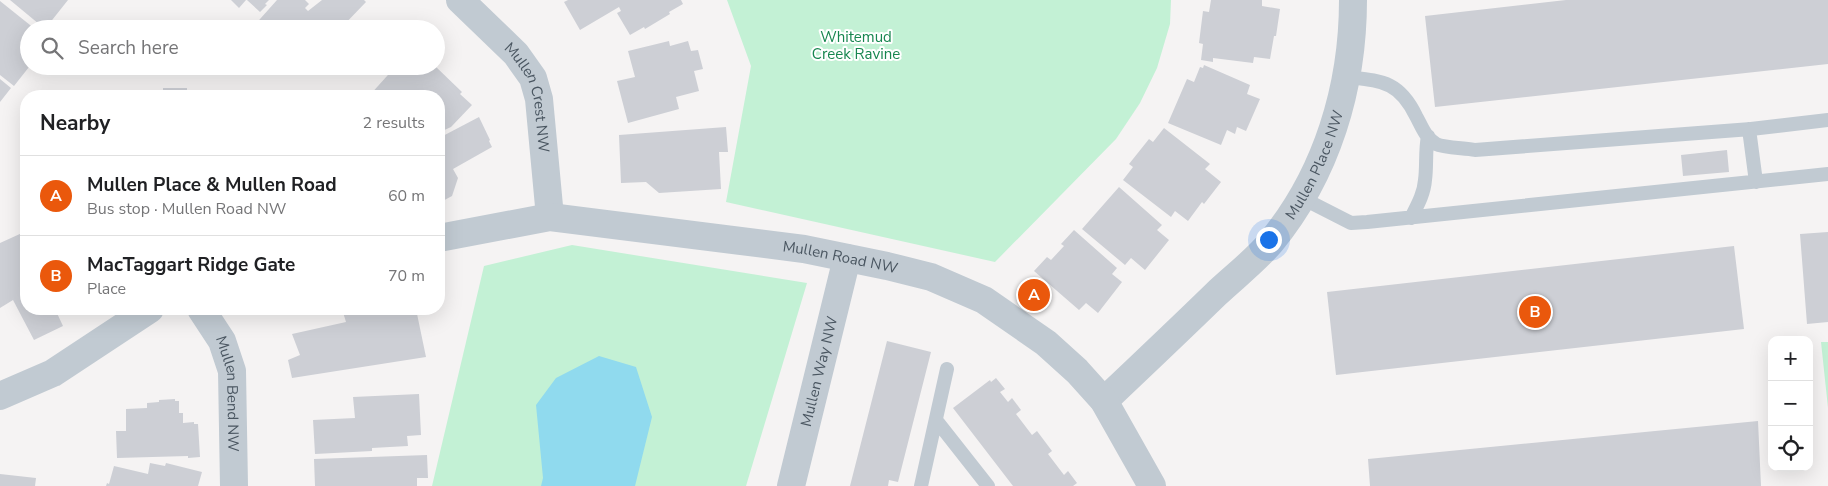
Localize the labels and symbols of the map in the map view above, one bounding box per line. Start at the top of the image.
park label: Whitemud Creek Ravine [812,27,900,64]
street label: Mullen Crest NW [500,38,554,154]
street label: Mullen Place NW [1281,107,1348,223]
your location [1256,227,1282,253]
street label: Mullen Road NW [782,236,900,278]
pin: A [1018,276,1050,314]
pin: B [1519,293,1551,331]
street label: Mullen Way NW [796,314,842,429]
street label: Mullen Bend NW [211,333,243,452]

